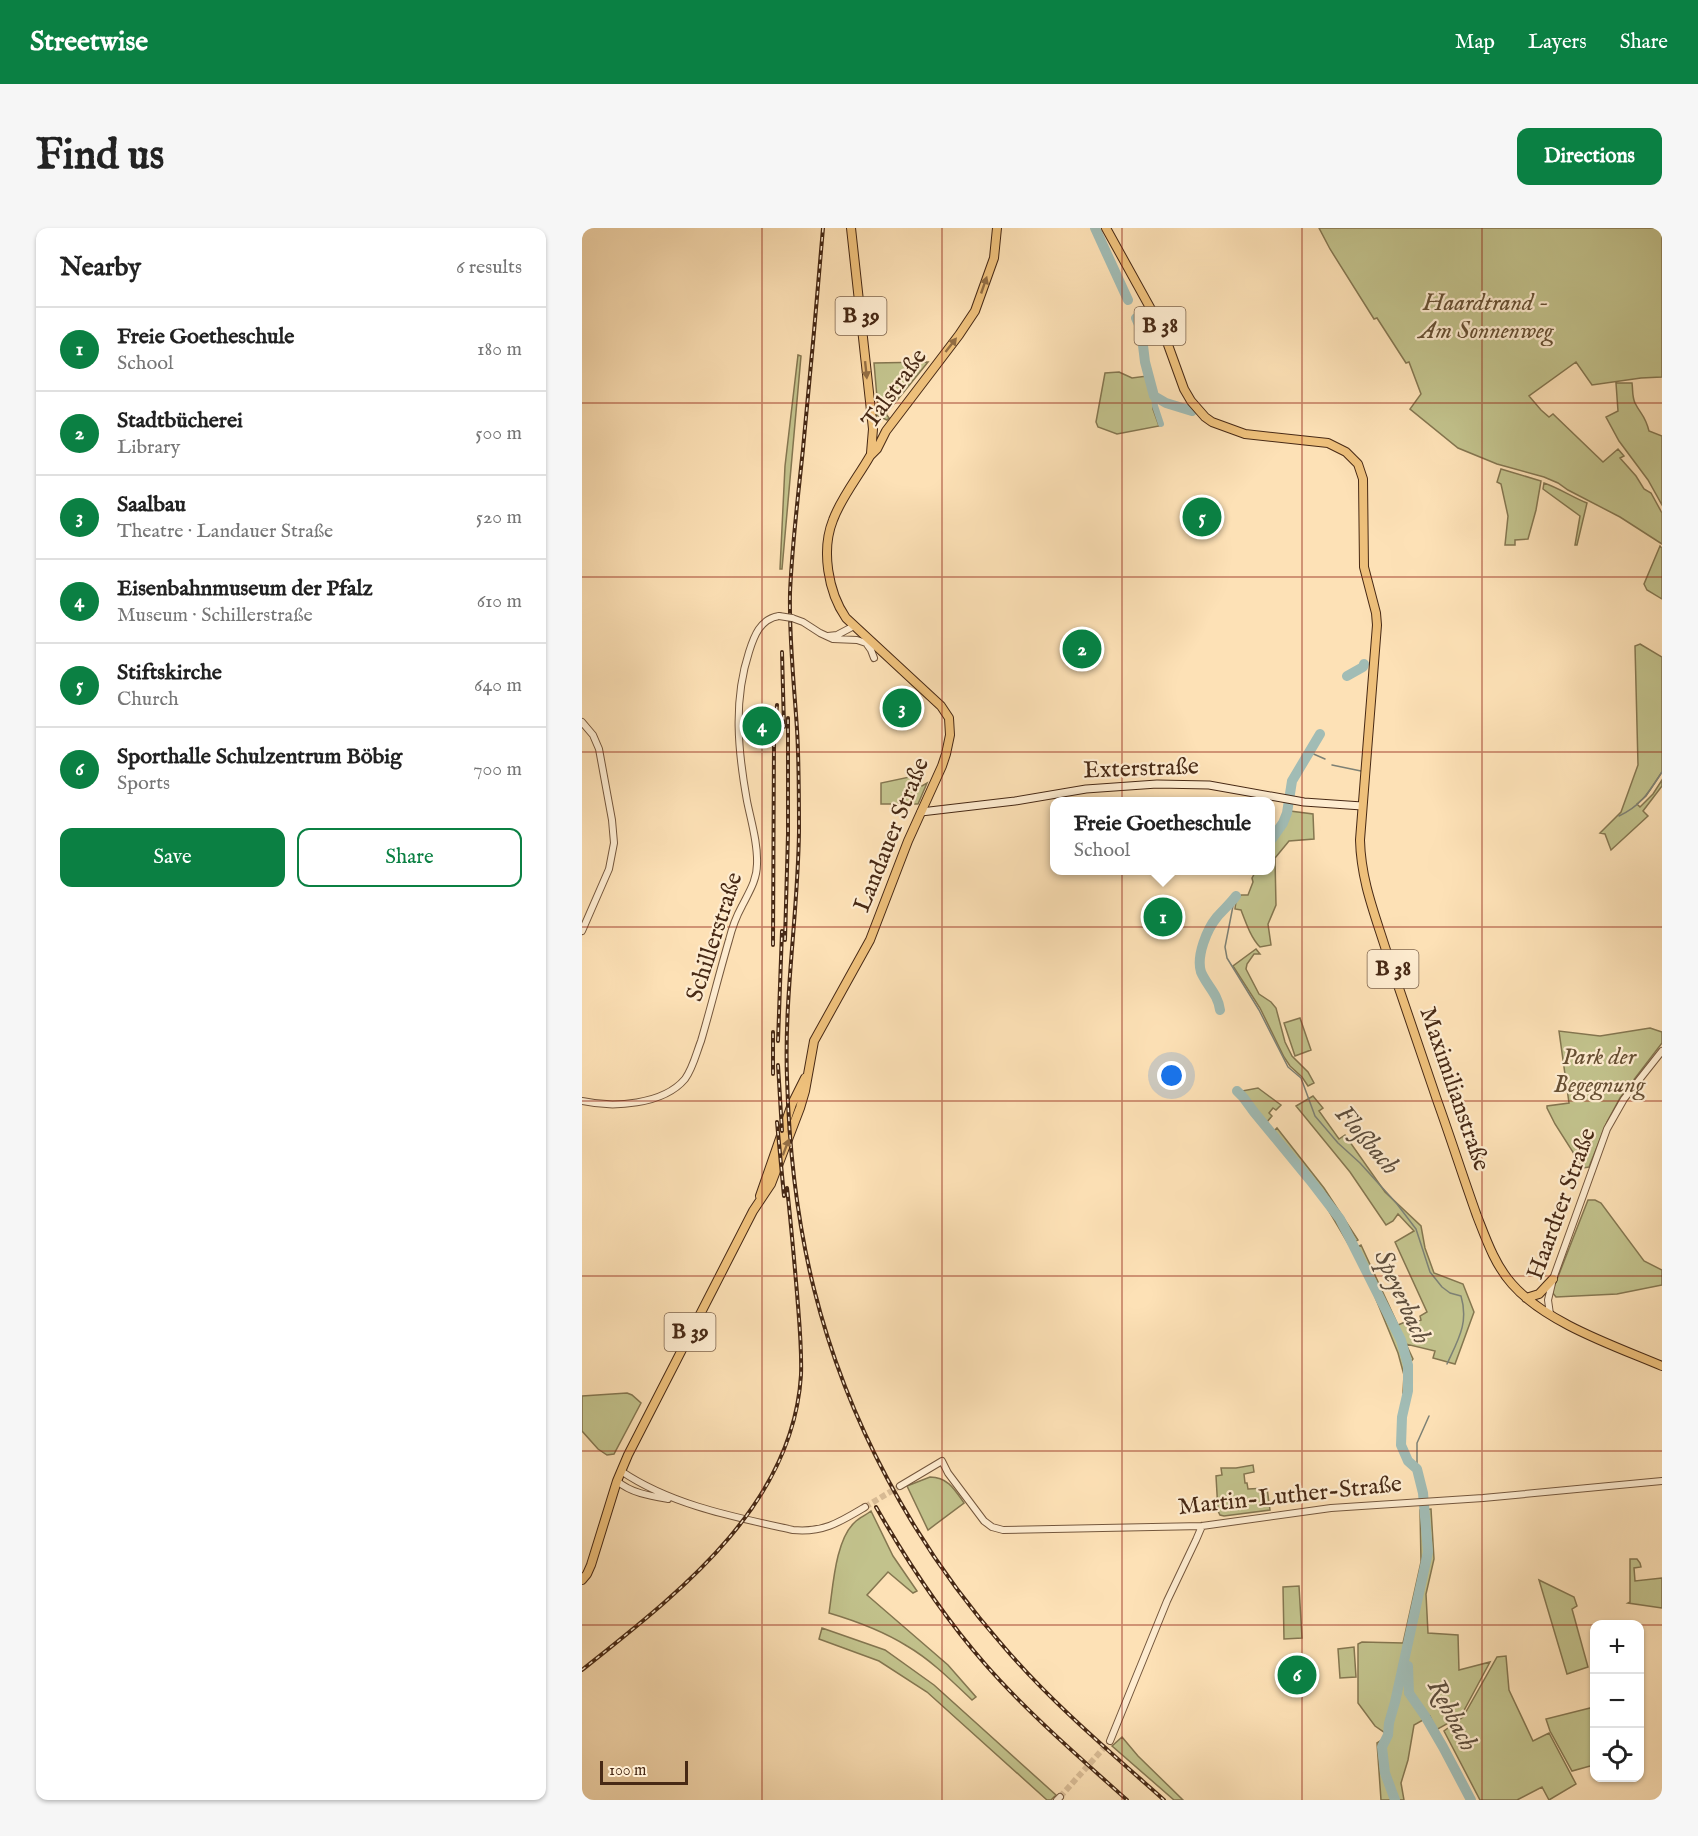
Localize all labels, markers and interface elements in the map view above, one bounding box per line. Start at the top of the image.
text: Streetwise [30,25,148,60]
text: Map [1455,29,1495,56]
text: Layers [1528,29,1587,56]
text: Share [1620,29,1668,56]
button: Directions [1517,128,1662,185]
text: Find us [36,130,164,183]
text: Nearby [60,251,141,284]
text: 6 results [456,255,522,280]
one-way arrow [980,276,990,294]
park label: Haardtrand - Am Sonnenweg [1416,288,1554,347]
road number: B 39 [836,297,886,335]
road number: B 38 [1134,307,1186,345]
text: Freie Goetheschule [117,323,294,351]
text: 1 [76,337,83,362]
text: 180 m [477,337,522,362]
one-way arrow [945,338,957,353]
street label: Talstraße [855,343,935,435]
text: School [117,351,173,376]
one-way arrow [861,360,871,379]
text: Stadtbücherei [117,407,243,435]
text: 2 [75,421,84,446]
text: 500 m [475,421,522,446]
text: Library [117,435,180,460]
text: Saalbau [117,491,186,519]
pin: 5 [1182,494,1222,540]
text: 3 [76,505,83,530]
text: 520 m [476,505,522,530]
text: Theatre · Landauer Straße [117,519,333,544]
text: Eisenbahnmuseum der Pfalz [117,575,373,603]
text: 4 [75,589,84,614]
text: 610 m [477,589,522,614]
text: Museum · Schillerstraße [117,603,313,628]
pin: 2 [1062,626,1102,672]
text: Stiftskirche [117,659,222,687]
text: 5 [76,673,83,698]
text: 640 m [474,673,522,698]
pin: 3 [882,686,922,730]
text: Church [117,687,179,712]
pin: 4 [742,704,782,748]
text: Sporthalle Schulzentrum Böbig [117,743,402,771]
street label: Exterstraße [1083,751,1199,787]
street label: Landauer Straße [847,753,937,917]
text: 6 [75,757,84,782]
text: 700 m [473,757,522,782]
text: Sports [117,771,170,796]
popup [1050,797,1275,875]
text: Freie Goetheschule [1074,810,1251,838]
button: Save [60,828,285,887]
button: Share [297,828,522,887]
text: School [1074,838,1130,863]
street label: Schillerstraße [680,869,750,1005]
pin: 1 [1144,894,1182,940]
road number: B 38 [1368,950,1418,988]
street label: Maximilianstraße [1411,1003,1497,1175]
park label: Park der Begegnung [1553,1042,1646,1101]
your location [1157,1061,1186,1090]
water label: Floßbach [1328,1098,1406,1182]
street label: Haardter Straße [1520,1124,1604,1284]
one-way arrow [781,1138,791,1156]
water label: Speyerbach [1366,1245,1438,1349]
road number: B 39 [664,1313,716,1351]
street label: Martin-Luther-Straße [1177,1469,1403,1523]
map controls [1590,1620,1644,1782]
button: + [1590,1620,1644,1674]
pin: 6 [1278,1652,1316,1698]
water label: Rehbach [1419,1673,1485,1757]
button: − [1590,1674,1644,1728]
button: locate [1590,1728,1644,1782]
scale bar [600,1758,688,1786]
text: 100 m [609,1761,646,1781]

